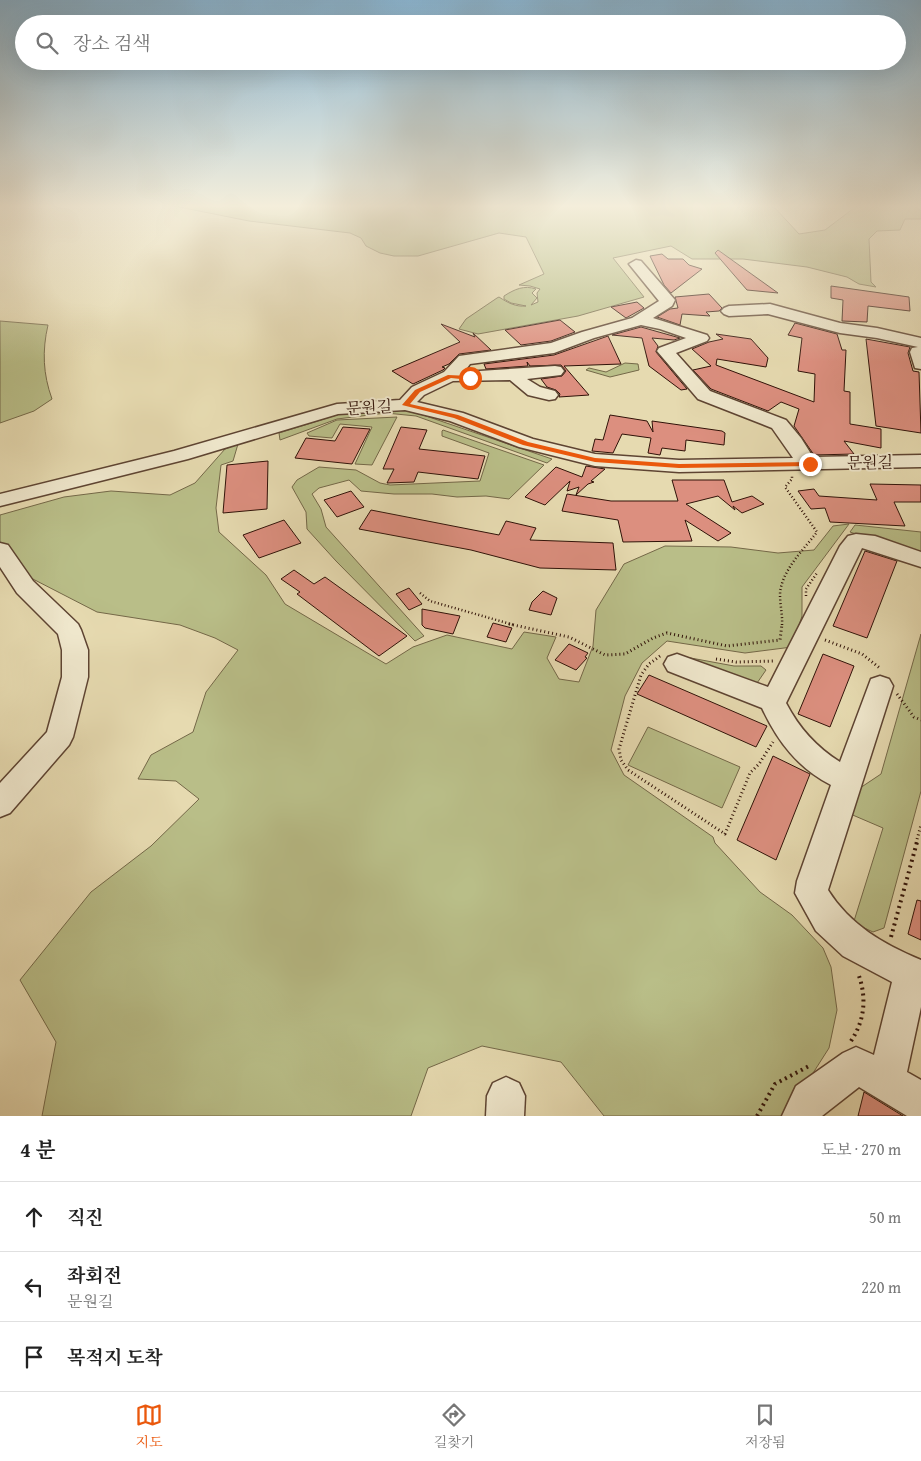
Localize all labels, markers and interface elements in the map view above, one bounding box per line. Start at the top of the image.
search box [15,15,906,70]
icon: search [33,29,61,57]
text: 장소 검색 [73,29,151,57]
route start [459,367,482,390]
street label: 문원길 [345,394,393,420]
street label: 문원길 [847,450,893,474]
route end [799,453,822,476]
text: 4 분 [20,1134,56,1165]
text: 도보 · 270 m [821,1137,901,1161]
icon: ahead [20,1203,48,1231]
text: 직진 [67,1203,104,1231]
text: 50 m [869,1205,901,1229]
text: 좌회전 [67,1261,122,1289]
icon: left [20,1273,48,1301]
text: 220 m [861,1275,901,1299]
text: 문원길 [67,1289,113,1313]
icon: arrive [20,1343,48,1371]
text: 목적지 도착 [67,1343,163,1371]
tab: 지도 [135,1401,163,1452]
tab: 길찾기 [434,1401,474,1452]
tab: 저장됨 [745,1401,786,1452]

